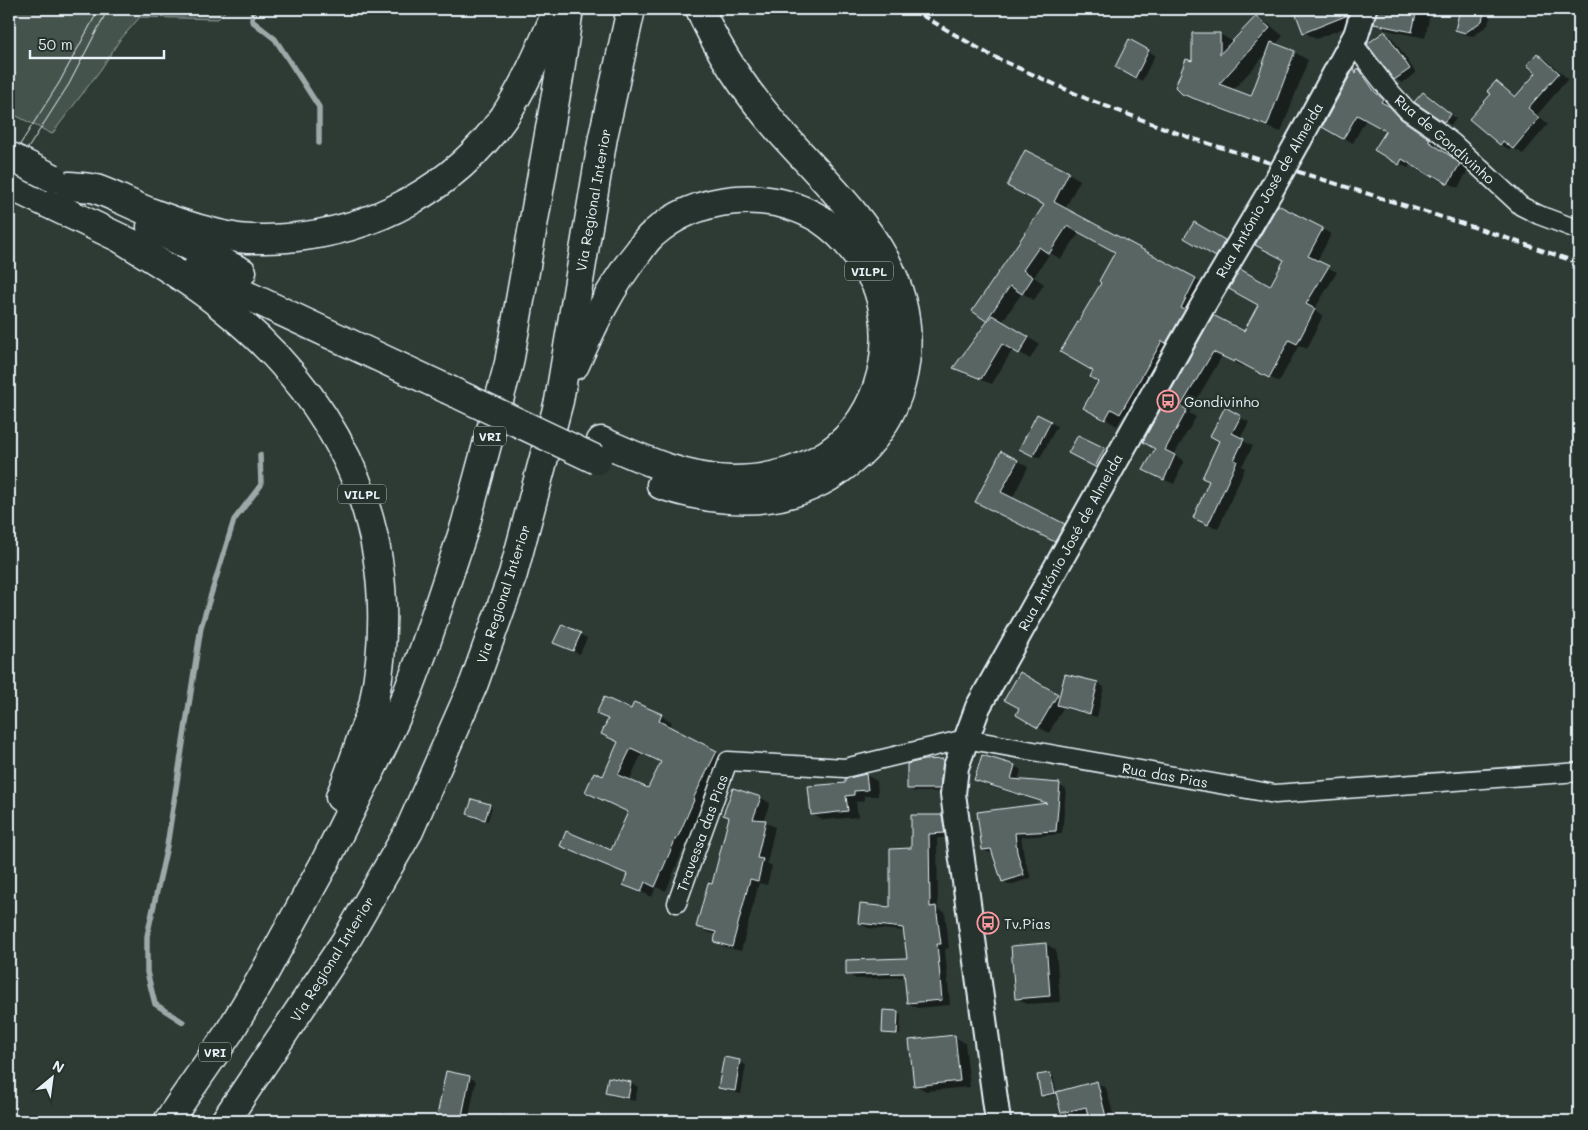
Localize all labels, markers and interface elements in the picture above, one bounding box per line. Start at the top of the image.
scale bar [30,28,164,60]
text: 50 m [38,34,73,54]
street label: Rua de Gondivinho [1391,90,1499,188]
street label: Rua António José de Almeida [1211,99,1327,281]
street label: Via Regional Interior [571,127,615,273]
road number: VILPL [845,262,893,280]
bus stop icon: Gondivinho [1156,389,1180,413]
place label: Gondivinho [1184,392,1259,411]
road number: VRI [474,426,506,446]
street label: Rua António José de Almeida [1013,450,1127,634]
road number: VILPL [338,484,386,504]
street label: Via Regional Interior [472,522,534,666]
street label: Rua das Pias [1120,758,1210,792]
street label: Travessa das Pias [672,772,732,894]
street label: Via Regional Interior [286,893,378,1025]
bus stop icon: Tv.Pias [976,911,1000,935]
place label: Tv.Pias [1004,914,1051,933]
road number: VRI [199,1042,231,1062]
north arrow [28,1052,78,1102]
text: N [49,1055,68,1077]

